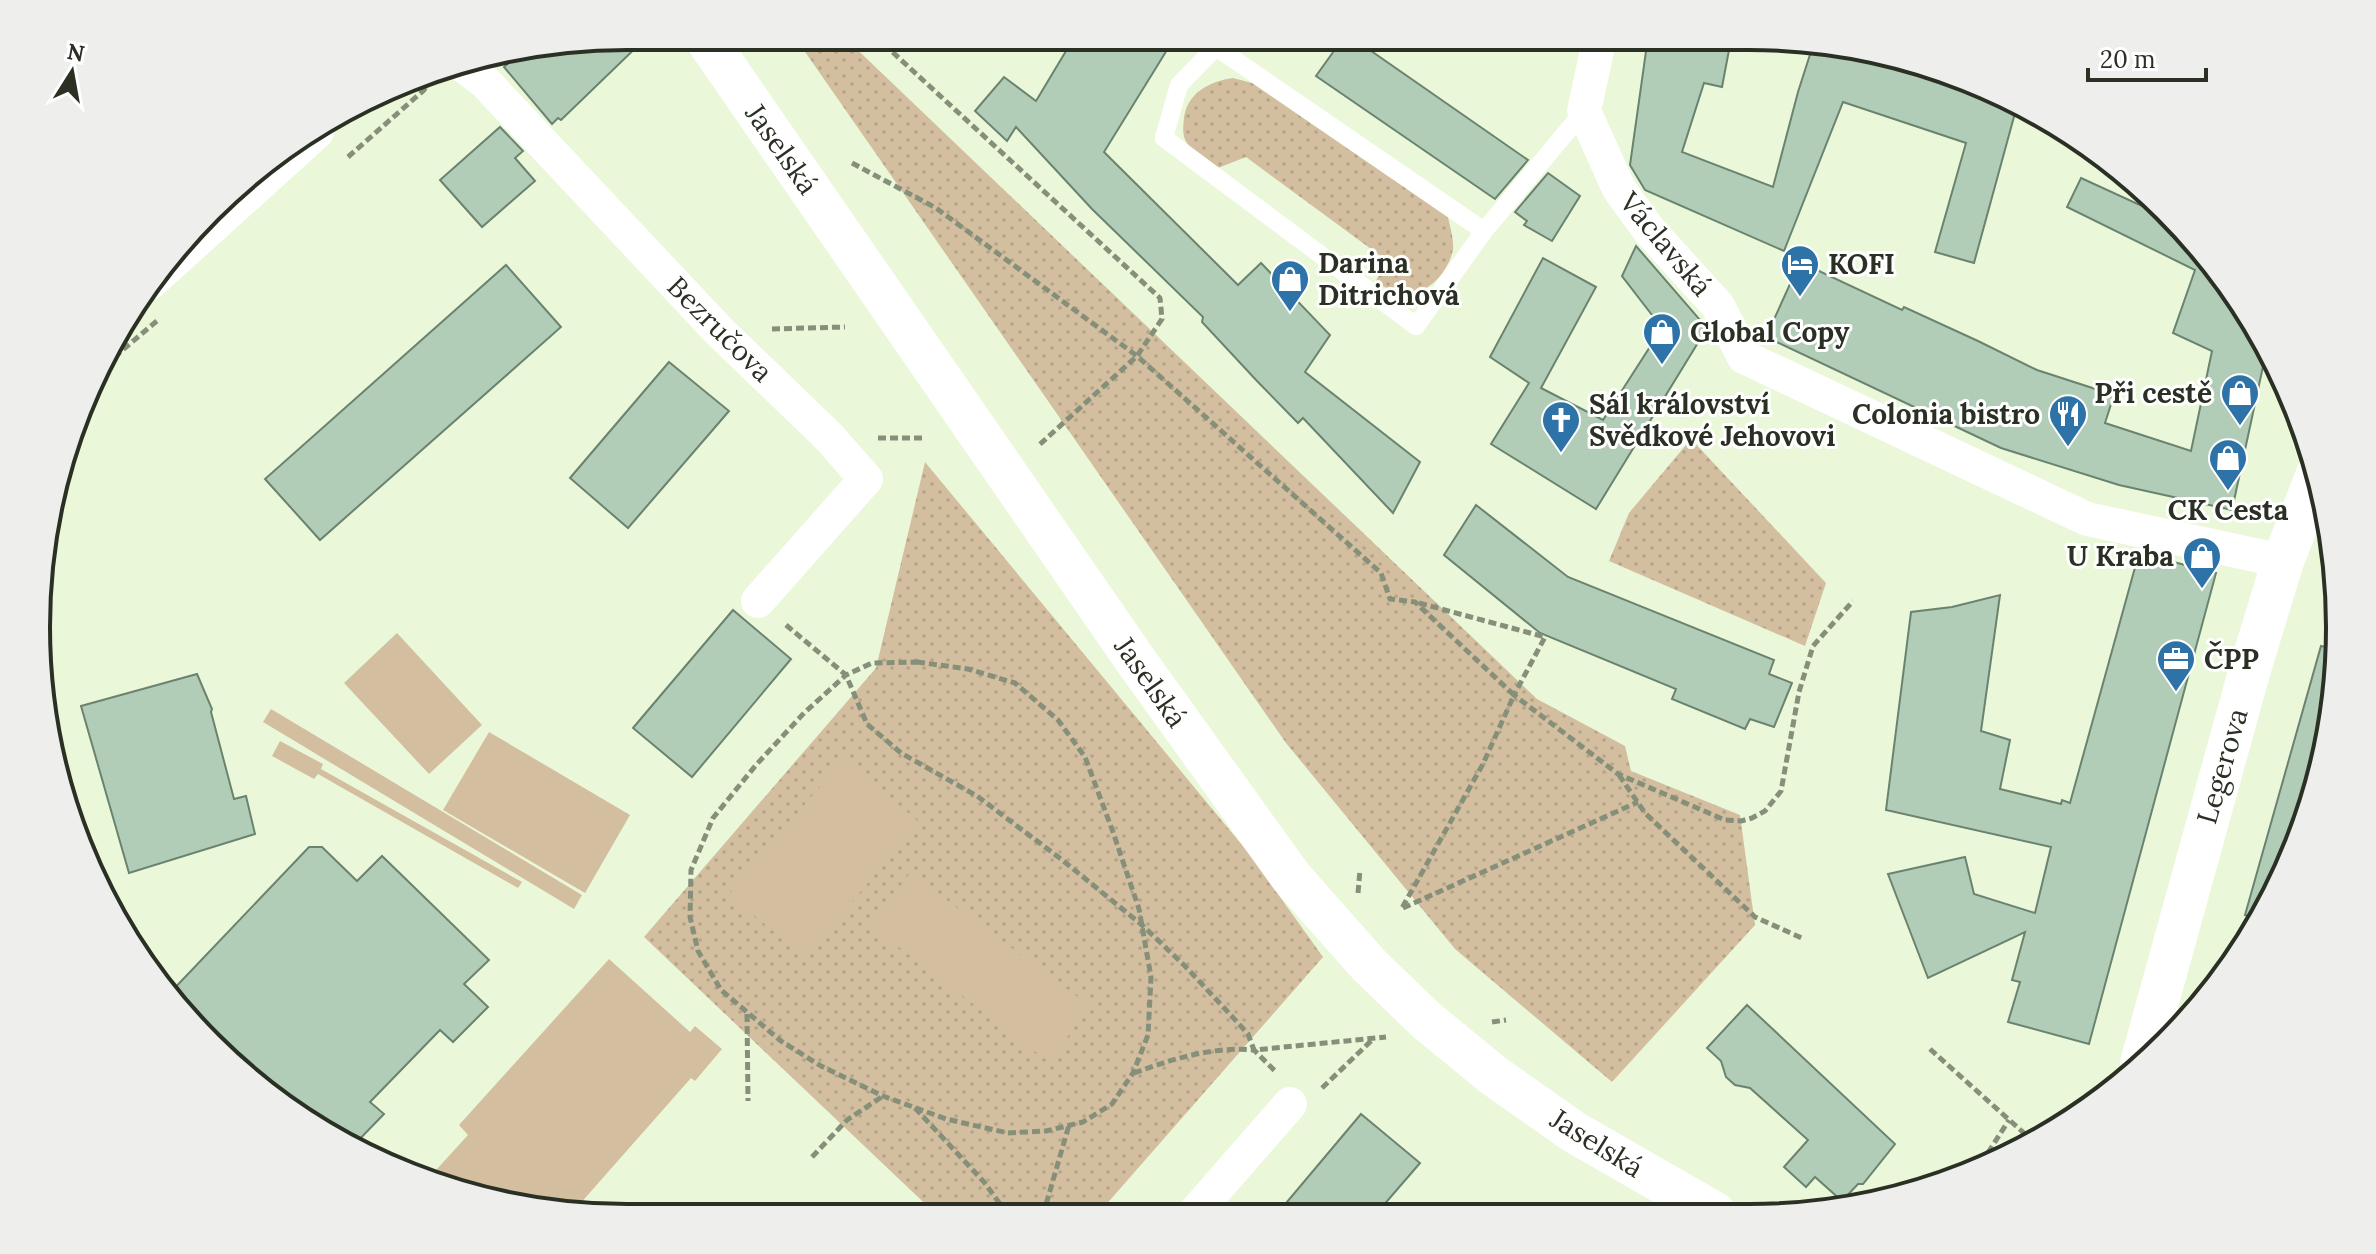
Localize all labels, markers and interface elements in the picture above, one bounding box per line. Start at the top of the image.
north arrow [32,32,112,112]
scale bar [2088,32,2206,82]
text: N [65,37,87,68]
text: 20 m [2100,44,2156,75]
street label: Jaselská [737,96,826,201]
street label: Václavská [1611,184,1720,304]
hotel icon: KOFI [1779,243,1821,298]
place label: Darina Ditrichová [1318,245,1460,313]
place label: KOFI [1828,246,1895,282]
shop icon: Darina Ditrichová [1269,258,1311,313]
street label: Bezručova [660,269,780,389]
shop icon: Global Copy [1641,311,1683,366]
place label: Global Copy [1690,314,1850,350]
shop icon: Při cestě [2219,372,2261,427]
place label: Při cestě [2094,375,2212,411]
place label: Sál království Svědkové Jehovovi [1589,386,1835,454]
restaurant icon: Colonia bistro [2047,393,2089,448]
place label: Colonia bistro [1852,396,2040,432]
church icon: Sál království Svědkové Jehovovi [1540,399,1582,454]
shop icon: CK Cesta [2207,437,2249,492]
place label: CK Cesta [2168,492,2289,528]
shop icon: U Kraba [2181,535,2223,590]
place label: U Kraba [2067,538,2174,574]
street label: Jaselská [1106,629,1195,734]
office icon: ČPP [2155,638,2197,693]
place label: ČPP [2204,640,2259,677]
street label: Legerova [2188,704,2256,828]
street label: Jaselská [1543,1100,1650,1185]

